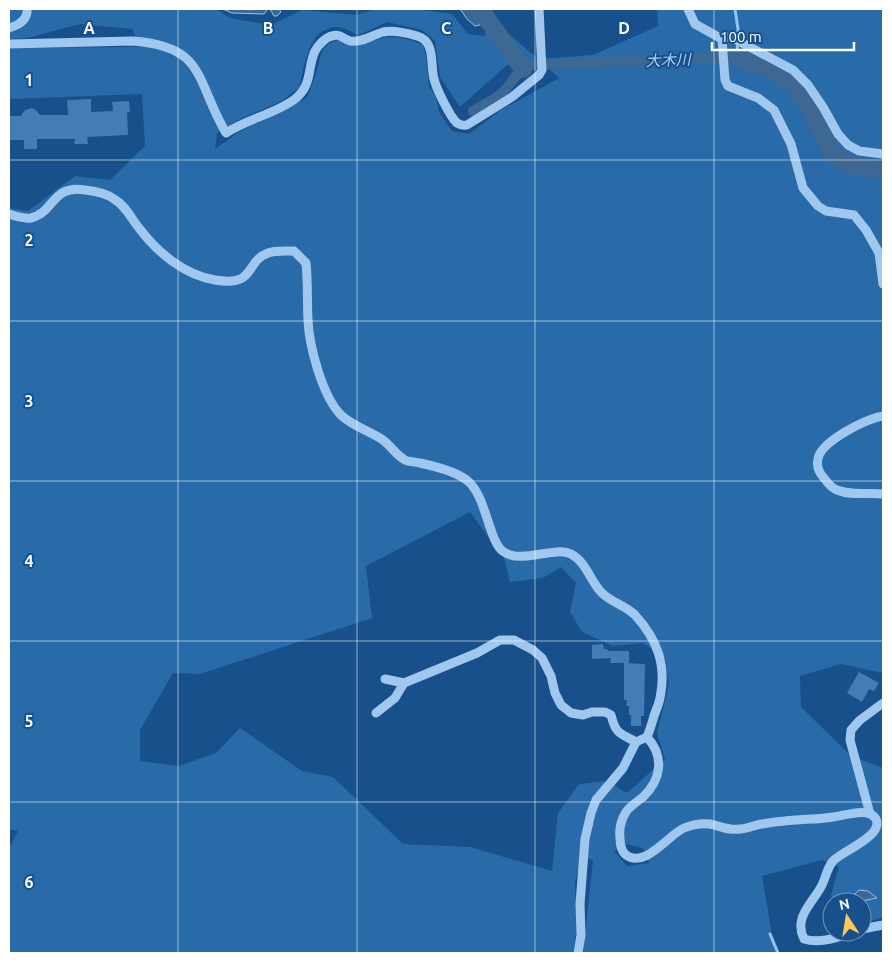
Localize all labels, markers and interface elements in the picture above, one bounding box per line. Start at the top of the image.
text: A [83,19,95,37]
text: B [263,19,273,37]
text: C [441,19,451,37]
text: D [618,19,630,37]
scale bar [712,20,854,52]
text: 100 m [720,28,762,45]
water label: 大木川 [645,51,693,69]
text: 1 [24,71,34,89]
text: 2 [24,231,34,249]
text: 3 [24,392,34,410]
text: 4 [24,552,34,570]
text: 5 [24,712,34,730]
text: 6 [24,873,34,891]
north arrow [822,892,872,942]
text: N [838,895,851,913]

